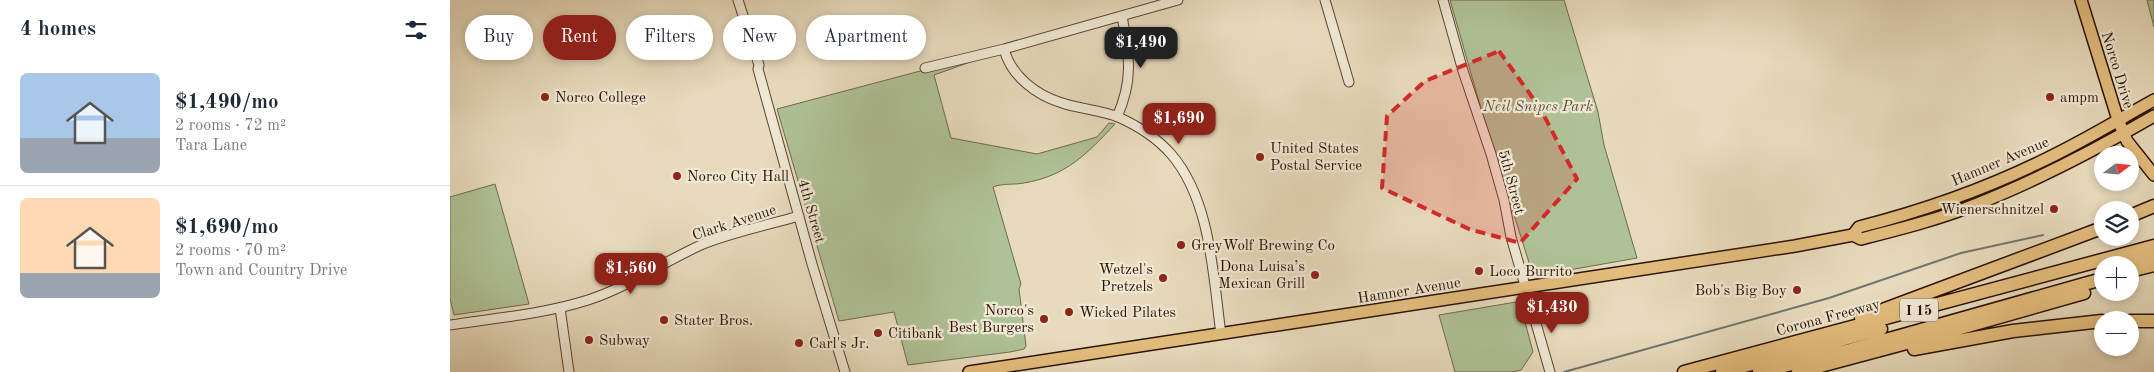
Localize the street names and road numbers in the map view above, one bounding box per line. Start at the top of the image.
street label: Norco Drive [2098,30,2135,111]
street label: Hamner Avenue [1950,135,2052,190]
street label: 5th Street [1495,149,1526,216]
street label: 4th Street [794,178,827,245]
street label: Clark Avenue [691,203,778,244]
street label: Hamner Avenue [1357,276,1462,307]
street label: Corona Freeway [1775,297,1882,340]
road number: I 15 [1900,298,1938,322]

